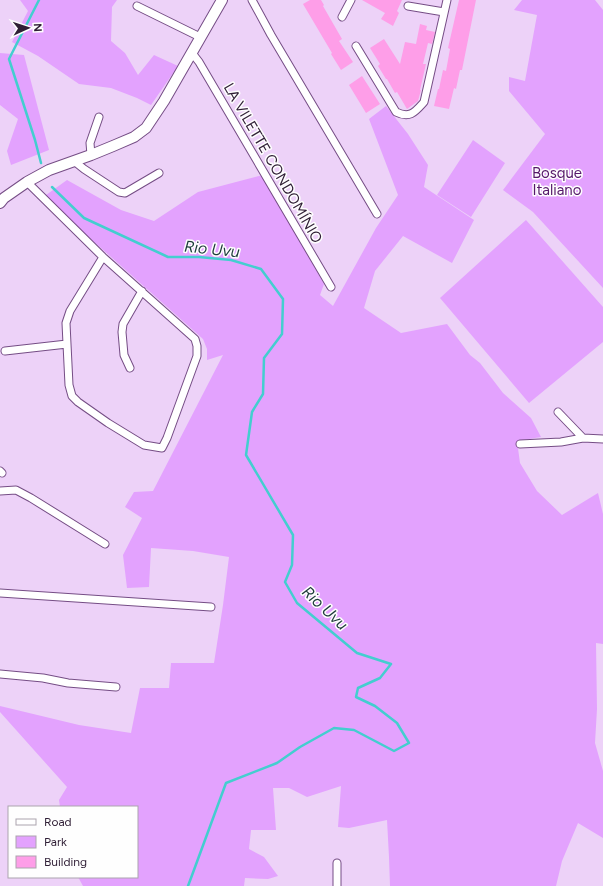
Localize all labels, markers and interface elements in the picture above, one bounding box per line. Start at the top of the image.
north arrow [8,8,48,48]
text: N [31,23,44,32]
street label: LA VILETTE CONDOMÍNIO [220,80,326,246]
park label: Bosque Italiano [532,164,582,199]
water label: Rio Uvu [183,237,241,261]
water label: Rio Uvu [298,582,352,634]
legend [8,806,138,878]
text: Road [44,815,72,829]
text: Park [44,835,67,849]
text: Building [44,855,87,869]

